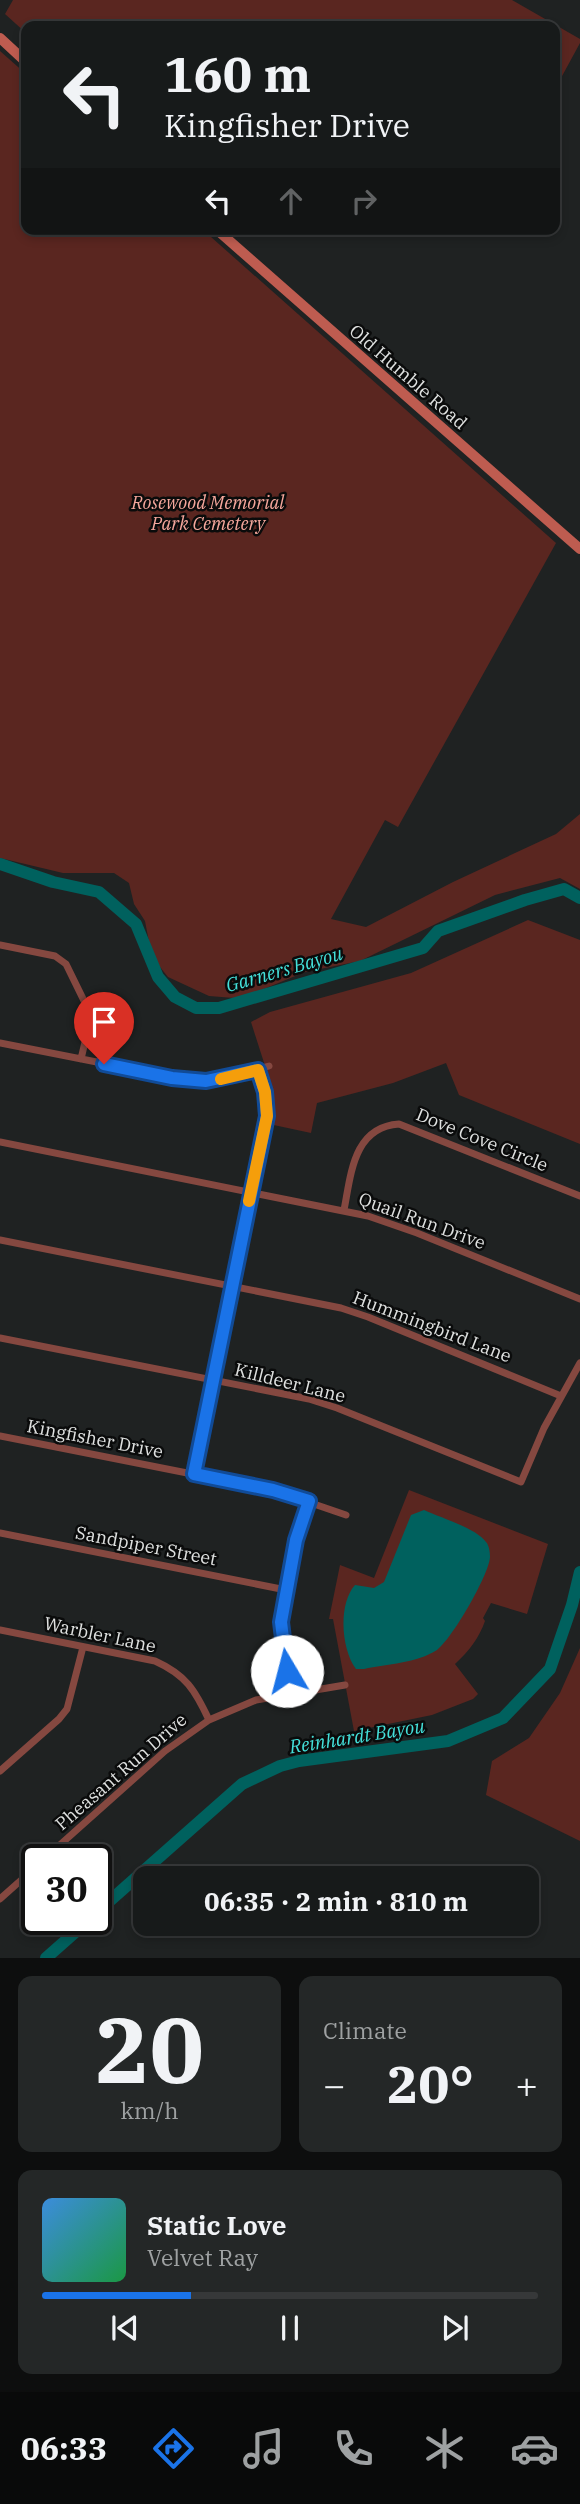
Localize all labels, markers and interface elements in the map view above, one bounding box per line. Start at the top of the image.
text: 160 m [164,42,311,105]
icon: left [49,49,140,140]
text: Kingfisher Drive [164,104,410,146]
icon: left [199,182,237,220]
icon: ahead [272,182,310,220]
icon: right [345,182,383,220]
street label: Old Humble Road [345,319,472,434]
park label: Rosewood Memorial Park Cemetery [131,491,285,535]
water label: Garners Bayou [223,941,346,997]
pin [74,992,134,1064]
icon: arrive [85,1003,123,1041]
street label: Dove Cove Circle [413,1103,552,1176]
street label: Quail Run Drive [356,1187,489,1254]
street label: Hummingbird Lane [350,1286,515,1367]
street label: Killdeer Lane [232,1358,348,1407]
street label: Kingfisher Drive [25,1414,165,1463]
street label: Sandpiper Street [74,1521,219,1570]
street label: Warbler Lane [42,1611,158,1658]
position arrow [250,1634,324,1708]
street label: Pheasant Run Drive [50,1708,191,1835]
water label: Reinhardt Bayou [287,1713,427,1759]
speed limit sign: 30 [21,1844,112,1935]
text: 06:35 · 2 min · 810 m [204,1884,468,1918]
text: 20 [95,1990,204,2108]
text: Climate [323,2015,407,2045]
text: 20° [387,2050,474,2117]
text: − [323,2060,346,2109]
text: + [515,2060,538,2109]
text: km/h [120,2095,179,2125]
text: Static Love [147,2208,286,2242]
text: Velvet Ray [147,2242,258,2272]
icon: previous [106,2309,144,2347]
icon: pause [271,2309,309,2347]
icon: next [436,2309,474,2347]
icon: directions [149,2424,198,2473]
icon: music [239,2424,288,2473]
icon: phone [329,2424,378,2473]
icon: climate [420,2424,469,2473]
icon: car [510,2424,559,2473]
text: 06:33 [21,2427,107,2469]

